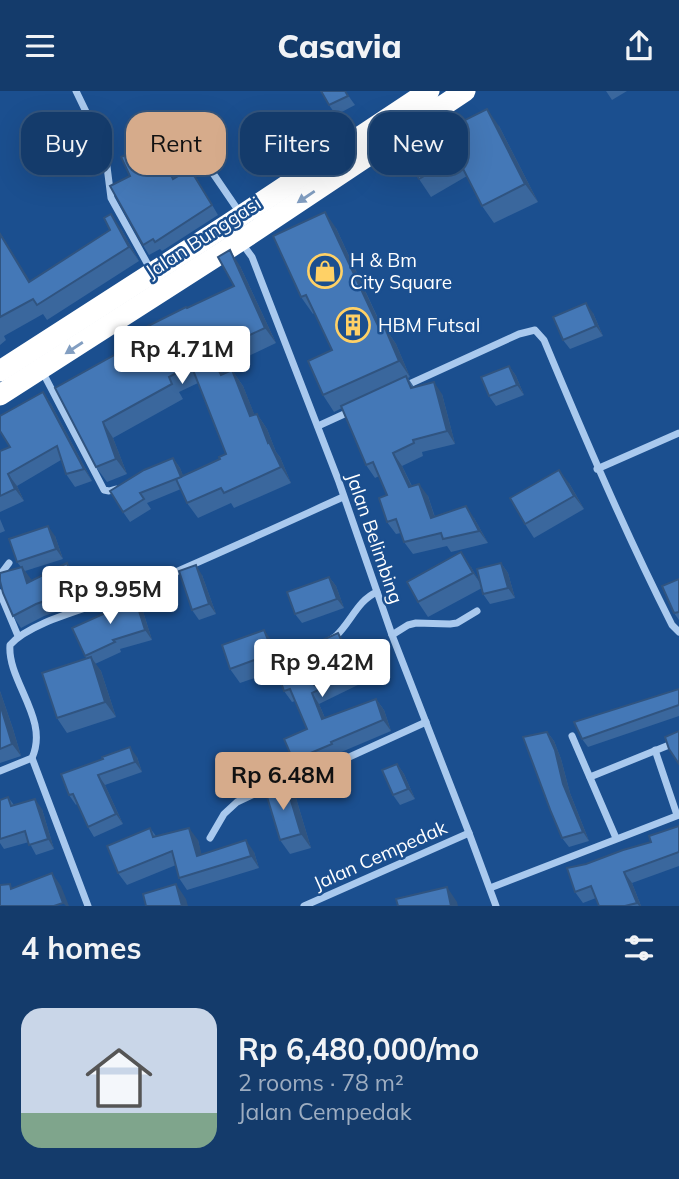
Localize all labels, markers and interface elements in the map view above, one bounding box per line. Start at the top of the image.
text: Casavia [277,26,402,66]
icon: menu [21,27,59,65]
icon: share [620,27,658,65]
chip: Buy [21,112,112,175]
chip: Rent [126,112,226,175]
chip: Filters [240,112,355,175]
chip: New [369,112,468,175]
one-way arrow [296,190,315,203]
street label: Jalan Bunggasi [141,191,265,283]
place label: H & Bm City Square [350,248,452,294]
shop icon: H & Bm City Square [306,252,344,290]
building icon: HBM Futsal [334,306,372,344]
place label: HBM Futsal [378,313,480,337]
pin: Rp 4.71M [110,327,254,386]
text: Rp 4.71M [130,334,234,363]
one-way arrow [64,341,84,354]
street label: Jalan Belimbing [341,469,409,607]
pin: Rp 9.95M [38,567,182,626]
text: Rp 9.95M [58,574,162,603]
pin: Rp 9.42M [250,639,394,699]
text: Rp 9.42M [270,647,374,676]
pin: Rp 6.48M [211,753,355,812]
text: Rp 6.48M [231,760,335,789]
street label: Jalan Cempedak [310,815,451,895]
text: 4 homes [21,929,142,967]
icon: filters [620,929,658,967]
text: Rp 6,480,000/mo [238,1030,479,1068]
icon: home [77,1036,161,1120]
text: 2 rooms · 78 m² [238,1068,404,1097]
text: Jalan Cempedak [238,1097,412,1126]

